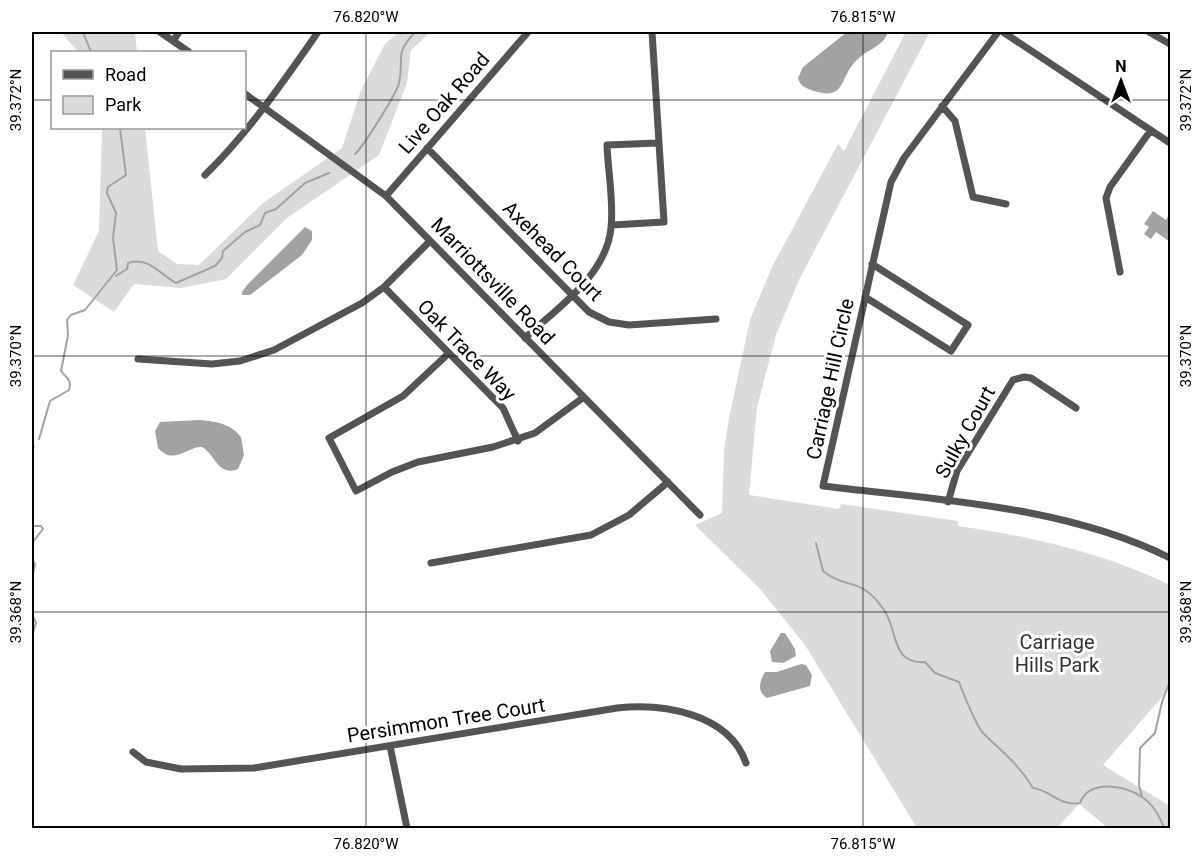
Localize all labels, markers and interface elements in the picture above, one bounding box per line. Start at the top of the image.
text: 76.820°W [333,8,399,26]
text: 76.815°W [830,8,896,26]
street label: Live Oak Road [393,47,495,159]
legend [51,51,246,129]
north arrow [1091,51,1151,111]
text: N [1115,57,1127,76]
text: Road [105,64,146,85]
text: 39.372°N [7,69,25,131]
text: 39.372°N [1177,69,1195,131]
text: Park [105,94,142,115]
street label: Axehead Court [498,196,608,306]
street label: Marriottsville Road [426,212,560,350]
street label: Oak Trace Way [413,294,522,406]
street label: Carriage Hill Circle [801,296,859,462]
text: 39.370°N [7,325,25,387]
text: 39.370°N [1177,325,1195,387]
street label: Sulky Court [930,382,1000,482]
text: 39.368°N [7,581,25,643]
text: 39.368°N [1177,581,1195,643]
park label: Carriage Hills Park [1015,630,1100,677]
street label: Persimmon Tree Court [345,692,547,748]
text: 76.820°W [333,835,399,853]
text: 76.815°W [830,835,896,853]

